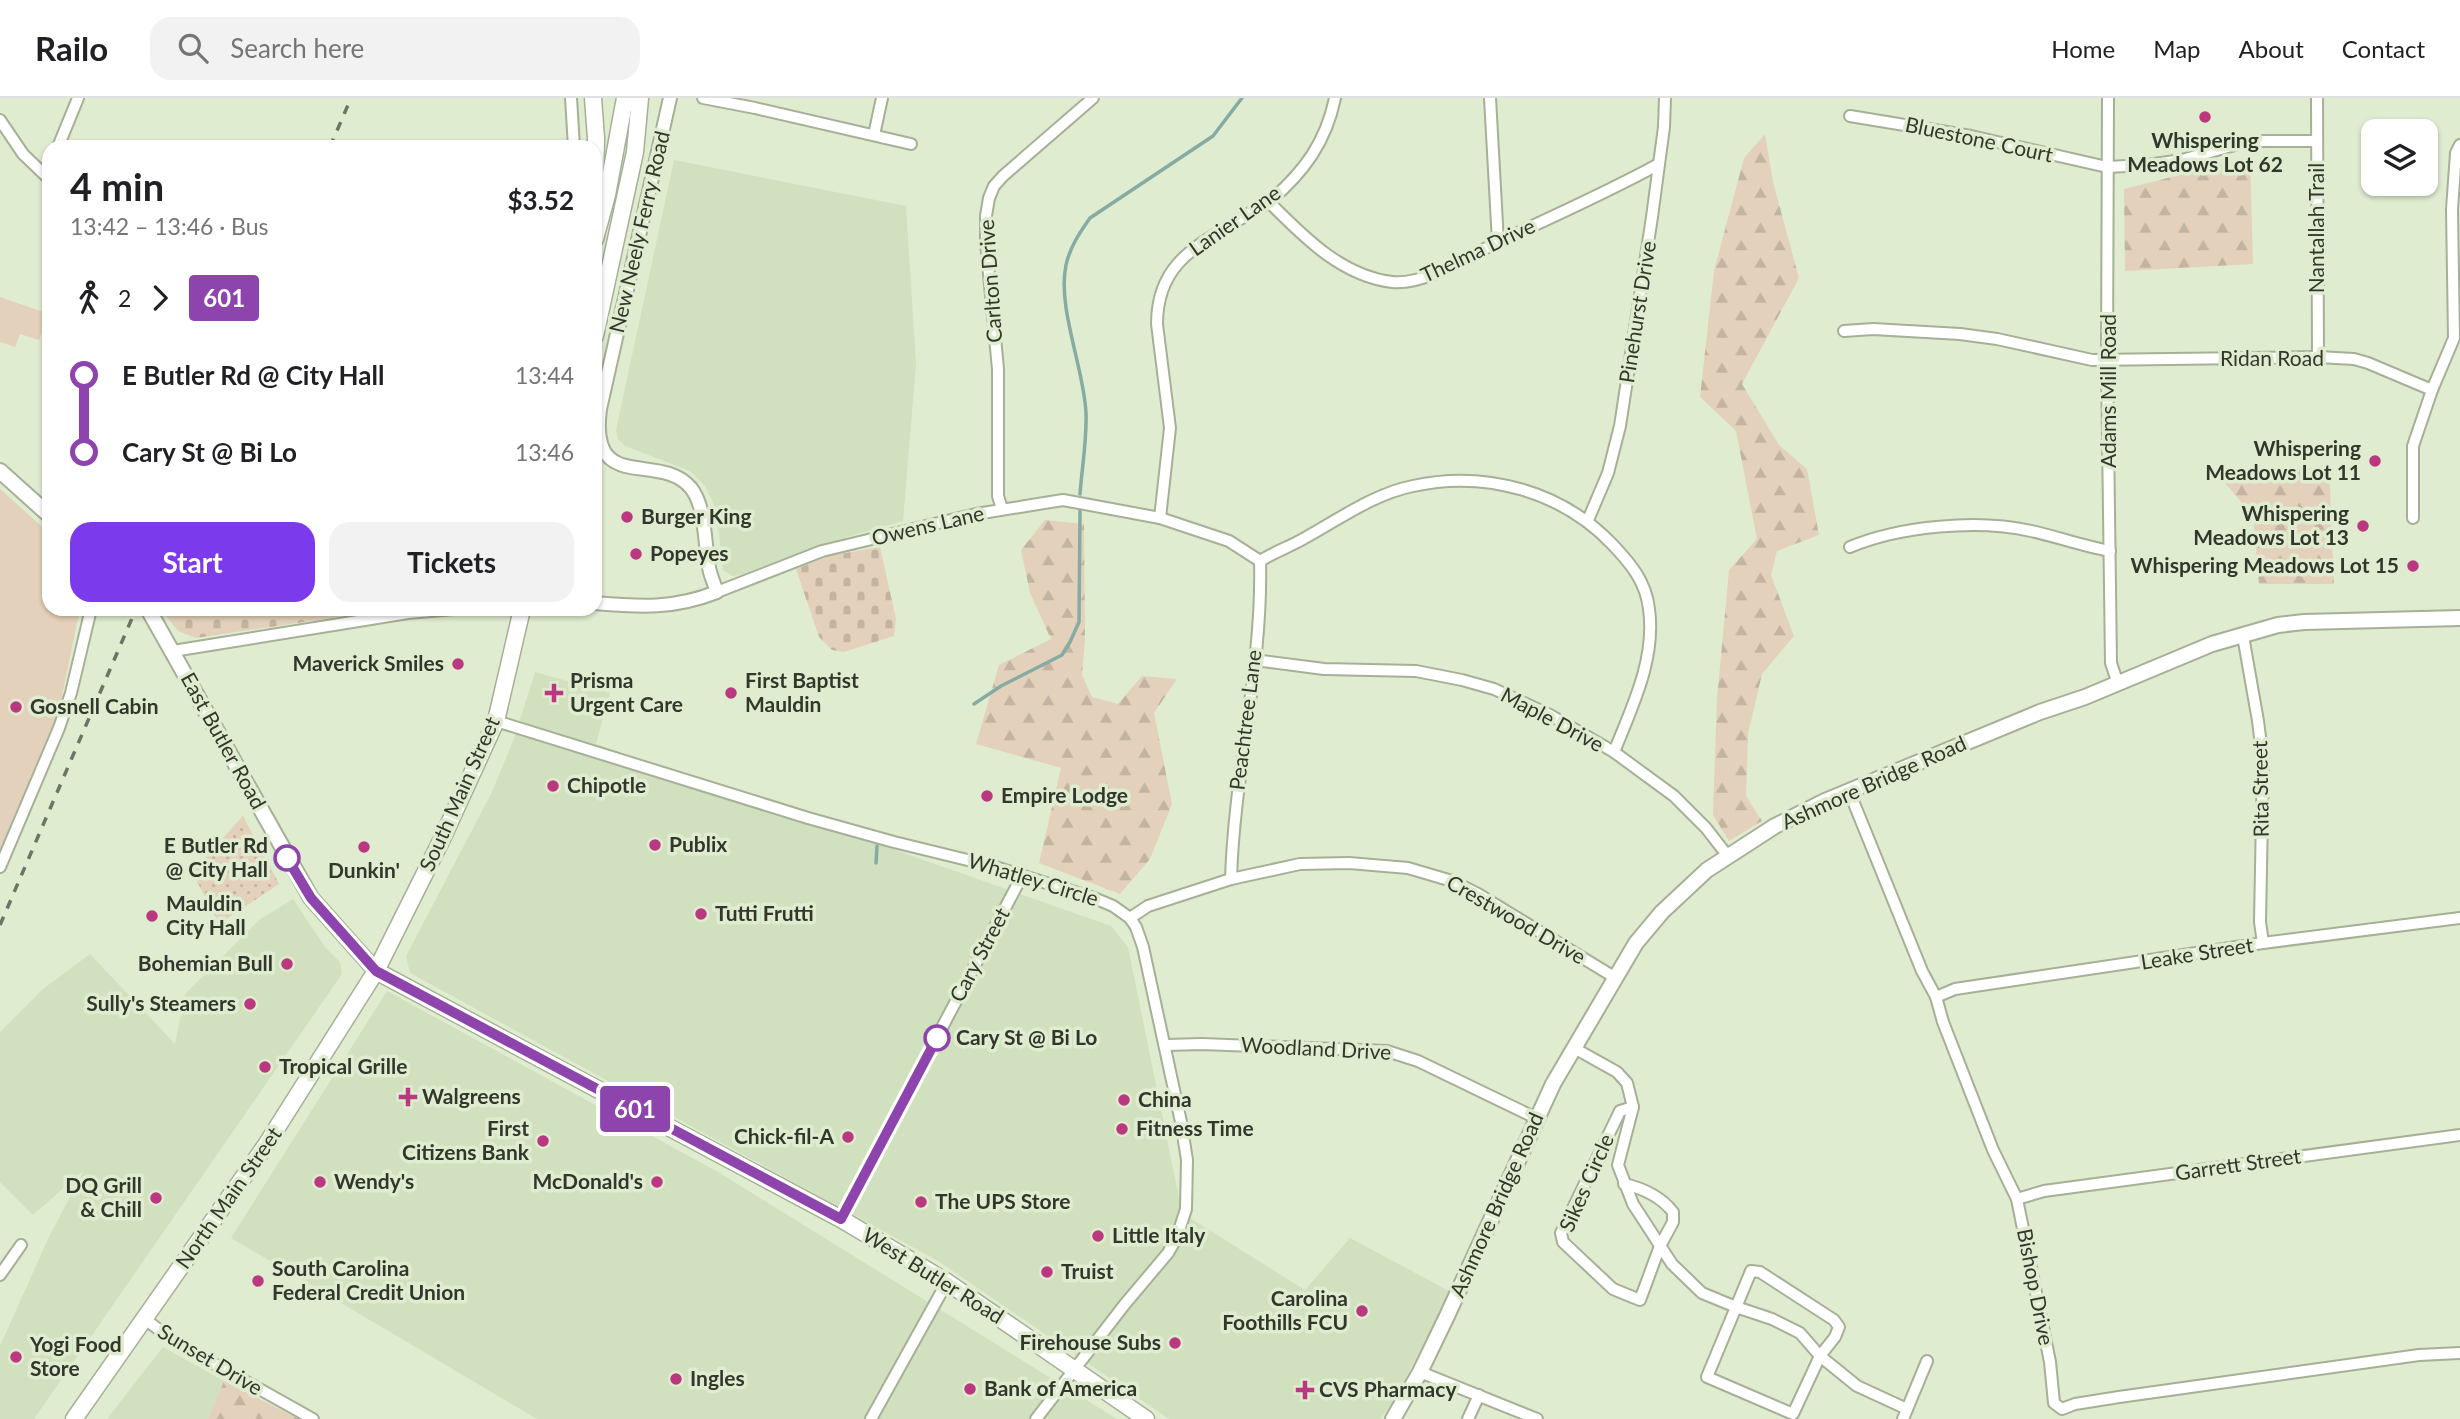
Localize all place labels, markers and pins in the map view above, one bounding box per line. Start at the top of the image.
marker: Whispering Meadows Lot 62 [2197,109,2213,125]
place label: Whispering Meadows Lot 62 [2127,127,2283,176]
place label: Whispering Meadows Lot 11 [2205,435,2361,484]
marker: Whispering Meadows Lot 11 [2367,453,2383,469]
place label: Whispering Meadows Lot 13 [2193,500,2349,549]
place label: Burger King [641,503,751,528]
marker: Burger King [619,509,635,525]
marker: Whispering Meadows Lot 13 [2355,518,2371,534]
place label: Popeyes [650,540,729,565]
marker: Popeyes [628,546,644,562]
place label: Whispering Meadows Lot 15 [2131,552,2399,577]
marker: Whispering Meadows Lot 15 [2405,558,2421,574]
place label: Maverick Smiles [293,650,444,675]
marker: Maverick Smiles [450,656,466,672]
place label: Prisma Urgent Care [570,667,683,716]
place label: First Baptist Mauldin [745,667,859,716]
marker: Prisma Urgent Care [544,683,564,703]
marker: First Baptist Mauldin [723,685,739,701]
place label: Gosnell Cabin [30,693,159,718]
marker: Gosnell Cabin [8,699,24,715]
place label: Chipotle [567,772,646,797]
marker: Chipotle [545,778,561,794]
place label: Empire Lodge [1001,782,1128,807]
marker: Empire Lodge [979,788,995,804]
place label: Publix [669,831,727,856]
place label: E Butler Rd @ City Hall [164,832,268,881]
marker: Publix [647,837,663,853]
marker: Dunkin' [356,839,372,855]
marker: E Butler Rd @ City Hall [274,845,300,871]
place label: Dunkin' [328,857,400,882]
place label: Mauldin City Hall [166,890,246,939]
place label: Tutti Frutti [715,900,814,925]
marker: Tutti Frutti [693,906,709,922]
marker: Mauldin City Hall [144,908,160,924]
place label: Bohemian Bull [138,950,273,975]
marker: Bohemian Bull [279,956,295,972]
place label: Sully's Steamers [86,990,236,1015]
marker: Sully's Steamers [242,996,258,1012]
place label: Cary St @ Bi Lo [956,1024,1097,1049]
marker: Cary St @ Bi Lo [924,1025,950,1051]
place label: Tropical Grille [279,1053,407,1078]
marker: Tropical Grille [257,1059,273,1075]
place label: Walgreens [422,1083,521,1108]
place label: China [1138,1086,1192,1111]
marker: Walgreens [400,1089,416,1105]
marker: China [1116,1092,1132,1108]
place label: First Citizens Bank [402,1115,530,1164]
place label: Fitness Time [1136,1115,1254,1140]
marker: Fitness Time [1114,1121,1130,1137]
place label: Chick-fil-A [734,1123,834,1148]
marker: Chick-fil-A [840,1129,856,1145]
marker: First Citizens Bank [535,1133,551,1149]
place label: Wendy's [334,1168,414,1193]
place label: McDonald's [532,1168,643,1193]
place label: DQ Grill & Chill [65,1172,142,1221]
marker: Wendy's [312,1174,328,1190]
marker: McDonald's [649,1174,665,1190]
place label: The UPS Store [935,1188,1070,1213]
marker: DQ Grill & Chill [148,1190,164,1206]
marker: The UPS Store [913,1194,929,1210]
place label: Little Italy [1112,1222,1206,1247]
marker: Little Italy [1090,1228,1106,1244]
place label: South Carolina Federal Credit Union [272,1255,465,1304]
place label: Truist [1061,1258,1114,1283]
marker: Truist [1039,1264,1055,1280]
marker: South Carolina Federal Credit Union [250,1273,266,1289]
place label: Carolina Foothills FCU [1222,1285,1348,1334]
marker: Carolina Foothills FCU [1354,1303,1370,1319]
place label: Firehouse Subs [1019,1329,1161,1354]
place label: Yogi Food Store [29,1331,122,1380]
marker: Firehouse Subs [1167,1335,1183,1351]
marker: Yogi Food Store [8,1349,24,1365]
place label: Ingles [690,1365,745,1390]
marker: Ingles [668,1371,684,1387]
place label: Bank of America [984,1375,1137,1400]
place label: CVS Pharmacy [1319,1376,1457,1401]
marker: Bank of America [962,1381,978,1397]
marker: CVS Pharmacy [1297,1382,1313,1398]

